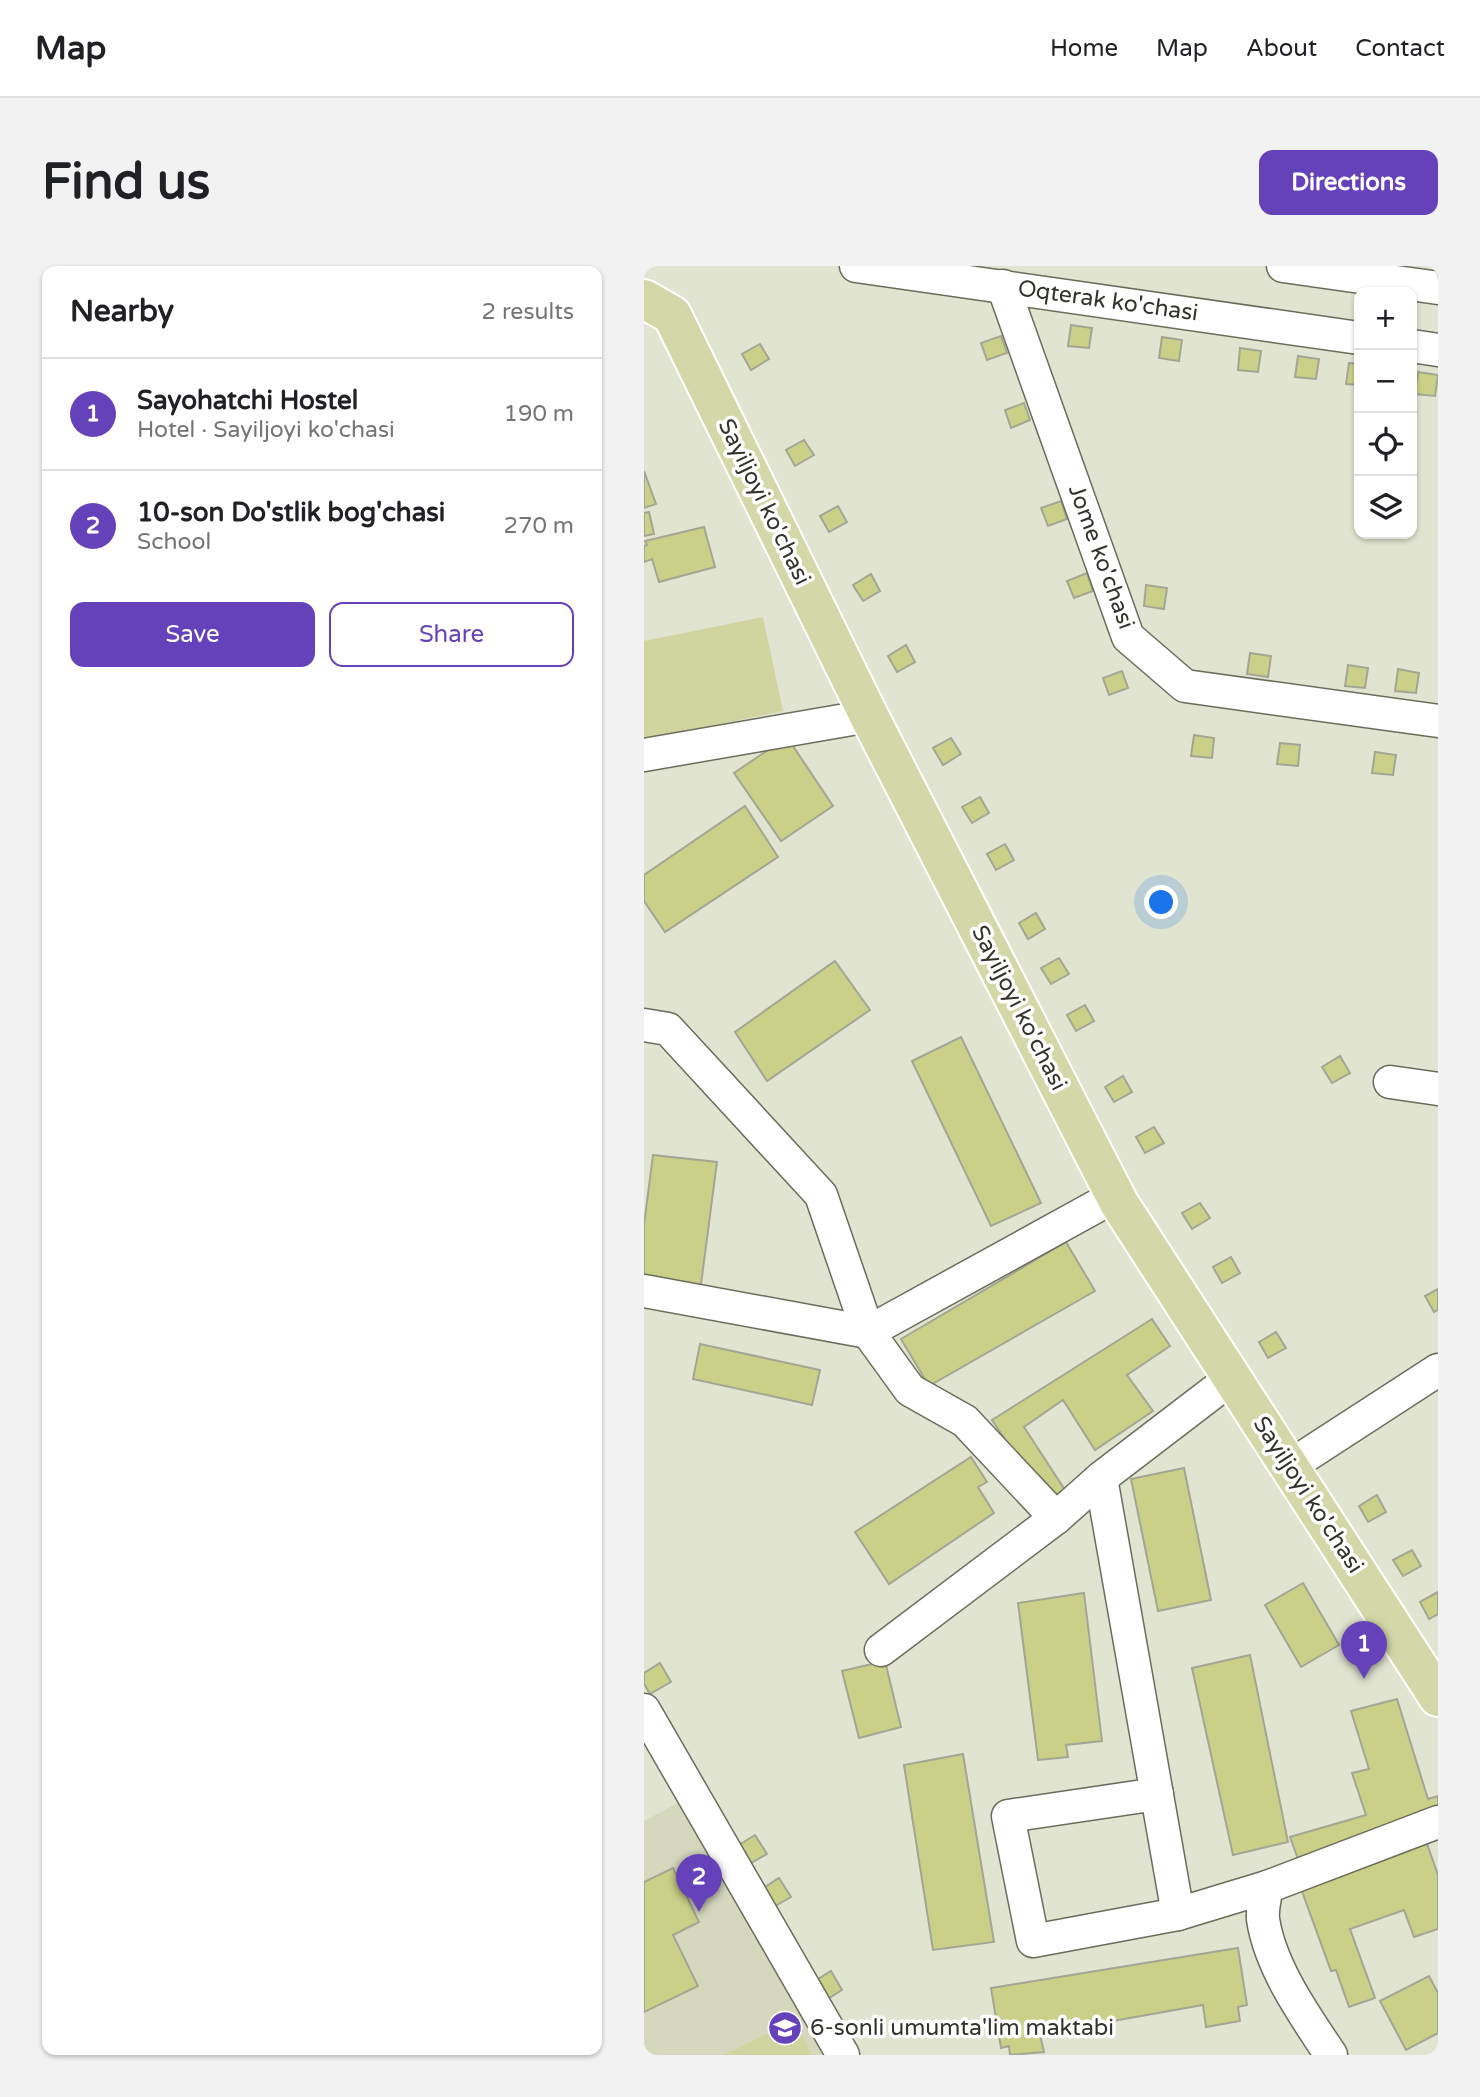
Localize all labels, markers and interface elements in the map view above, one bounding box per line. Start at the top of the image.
text: Map [35,29,106,68]
text: Home [1050,34,1118,63]
text: Map [1156,34,1208,63]
text: About [1246,34,1317,63]
text: Contact [1355,34,1445,63]
button: Directions [1259,150,1438,215]
text: Find us [42,153,210,212]
street label: Oqterak ko'chasi [1016,274,1200,328]
map controls [1354,287,1417,539]
button: + [1354,287,1417,350]
text: Nearby [70,293,174,330]
text: 2 results [481,298,574,326]
button: − [1354,350,1417,413]
text: Sayohatchi Hostel [137,385,358,416]
text: 1 [86,400,100,428]
text: 190 m [504,400,574,428]
button: locate [1354,413,1417,476]
street label: Sayiljoyi ko'chasi [712,414,816,590]
text: Hotel · Sayiljoyi ko'chasi [137,416,395,444]
button: layers [1354,476,1417,539]
street label: Jome ko'chasi [1062,481,1140,633]
text: 10-son Do'stlik bog'chasi [137,497,445,528]
text: 2 [86,512,100,540]
text: 270 m [504,512,574,540]
text: School [137,528,211,556]
button: Save [70,602,315,667]
button: Share [329,602,574,667]
your location [1144,885,1178,919]
street label: Sayiljoyi ko'chasi [965,921,1073,1095]
street label: Sayiljoyi ko'chasi [1247,1411,1369,1579]
pin: 1 [1341,1621,1387,1679]
pin: 2 [676,1854,722,1912]
school or university icon: 6-sonli umumta'lim maktabi [766,2009,804,2047]
place label: 6-sonli umumta'lim maktabi [810,2014,1114,2042]

